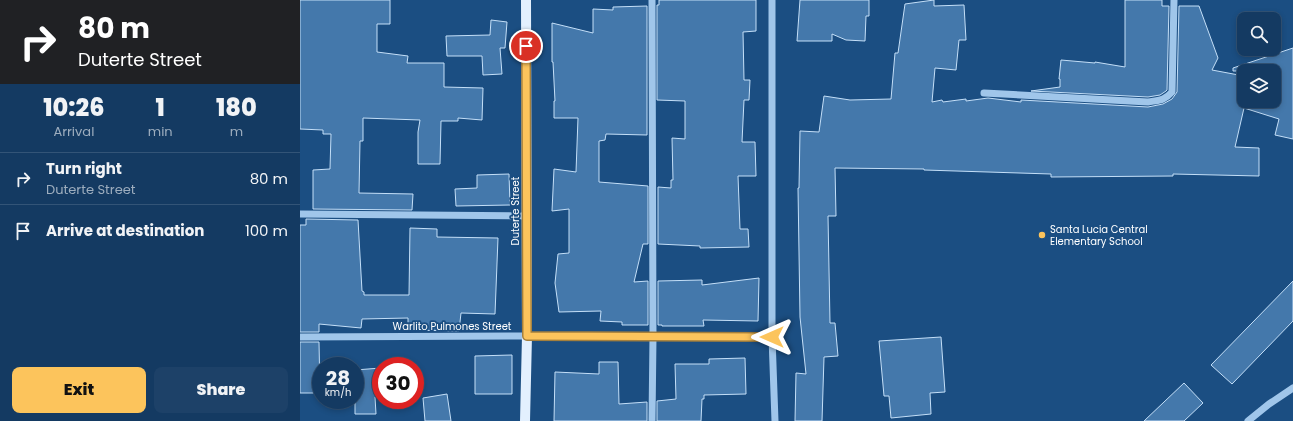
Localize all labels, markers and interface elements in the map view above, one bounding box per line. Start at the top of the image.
text: 80 m [78,9,150,48]
map controls [1237,12,1281,108]
button: search [1237,12,1281,56]
icon: right [12,16,64,68]
pin [509,29,543,63]
icon: arrive [515,35,537,57]
text: Duterte Street [78,47,202,72]
button: layers [1237,64,1281,108]
text: 10:26 [43,91,104,124]
text: 1 [156,91,165,124]
text: 180 [216,91,257,124]
text: Arrival [53,122,94,141]
text: min [148,122,173,141]
text: m [230,122,243,141]
text: Turn right [46,158,122,179]
icon: right [12,168,34,190]
text: 80 m [250,168,288,189]
street label: Duterte Street [508,176,523,245]
text: Duterte Street [46,180,135,199]
icon: arrive [12,220,34,242]
text: Arrive at destination [46,220,204,241]
text: 100 m [245,220,288,241]
place label: Santa Lucia Central Elementary School [1050,222,1148,249]
marker: Santa Lucia Central Elementary School [1037,230,1047,240]
position arrow [751,316,793,358]
street label: Warlito Pulmones Street [393,319,512,334]
speed limit sign: 30 [372,357,424,409]
text: 28 [326,364,350,392]
button: Exit [12,367,146,413]
button: Share [154,367,288,413]
text: km/h [325,385,351,400]

